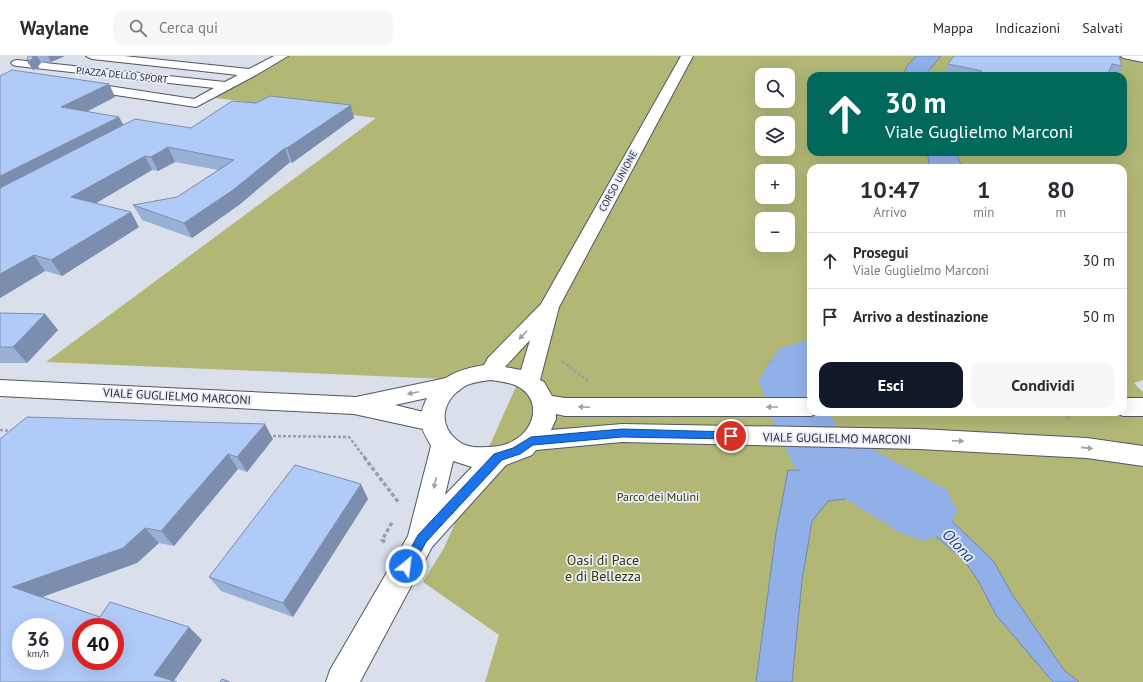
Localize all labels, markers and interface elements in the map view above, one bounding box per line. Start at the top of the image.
search box [113,10,393,46]
text: Waylane [20,16,89,40]
icon: search [127,17,149,39]
text: Cerca qui [159,18,218,37]
text: Mappa [933,19,973,37]
text: Indicazioni [995,19,1060,37]
text: Salvati [1082,19,1123,37]
street label: PIAZZA DELLO SPORT [75,64,169,86]
map controls [755,68,795,252]
button: search [755,68,795,108]
text: 30 m [885,84,946,121]
icon: ahead [819,88,871,140]
button: layers [755,116,795,156]
text: Viale Guglielmo Marconi [885,120,1073,143]
street label: CORSO UNIONE [596,148,640,214]
button: + [755,164,795,204]
text: 10:47 [860,174,921,205]
text: 1 [977,174,991,205]
text: 80 [1047,174,1074,205]
text: Arrivo [874,204,907,221]
text: min [973,204,994,221]
text: m [1055,204,1066,221]
button: − [755,212,795,252]
text: Prosegui [853,243,909,262]
icon: ahead [819,250,841,272]
text: 30 m [1082,251,1115,270]
text: Viale Guglielmo Marconi [853,262,989,279]
icon: arrive [819,306,841,328]
text: Arrivo a destinazione [853,307,988,326]
text: 50 m [1082,307,1115,326]
one-way arrow [518,330,527,340]
button: Esci [819,362,963,408]
button: Condividi [971,362,1115,408]
street label: VIALE GUGLIELMO MARCONI [102,385,251,407]
one-way arrow [406,390,419,396]
one-way arrow [577,404,590,410]
one-way arrow [765,404,778,410]
pin [714,419,748,453]
icon: arrive [720,425,742,447]
street label: VIALE GUGLIELMO MARCONI [762,429,911,447]
one-way arrow [952,438,964,445]
one-way arrow [1081,445,1094,451]
one-way arrow [431,476,437,489]
park label: Parco dei Mulini [617,489,699,504]
water label: Olona [938,524,980,566]
position arrow [385,545,427,587]
park label: Oasi di Pace e di Bellezza [565,551,641,585]
speed limit sign: 40 [72,618,124,670]
text: 36 [27,626,49,652]
text: km/h [27,647,49,660]

